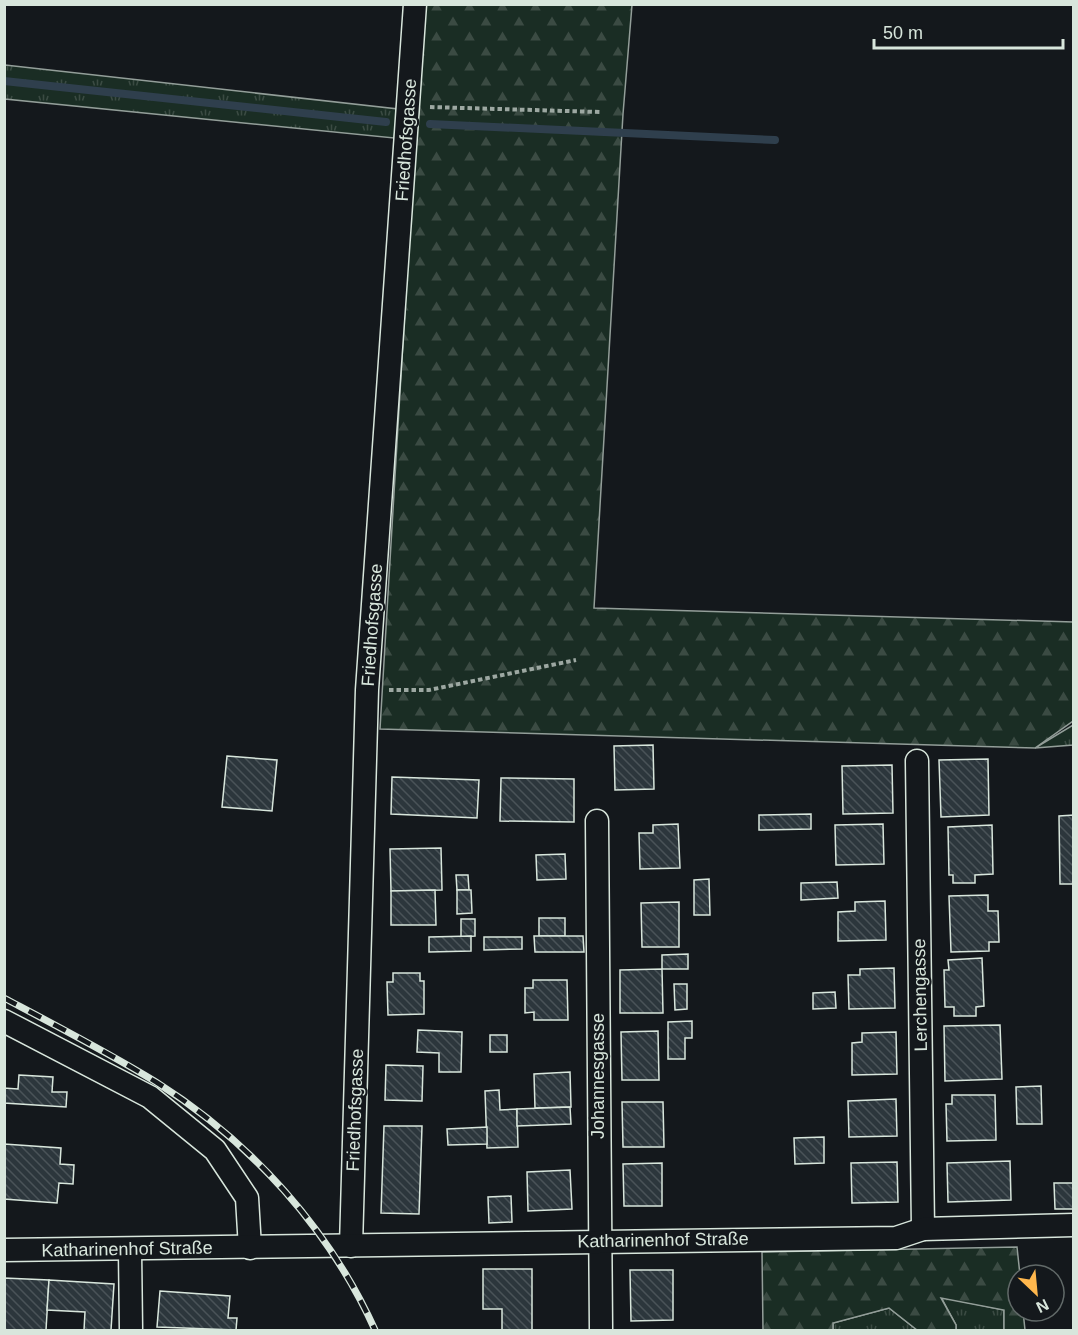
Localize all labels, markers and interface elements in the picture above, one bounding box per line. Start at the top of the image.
scale bar [874,12,1063,50]
text: 50 m [883,23,923,43]
street label: Friedhofsgasse [392,78,420,202]
street label: Friedhofsgasse [358,563,386,687]
street label: Lerchengasse [909,938,931,1052]
street label: Johannesgasse [588,1013,608,1139]
street label: Friedhofsgasse [343,1048,367,1172]
street label: Katharinenhof Straße [577,1229,749,1251]
street label: Katharinenhof Straße [41,1238,213,1260]
north arrow [1006,1263,1066,1323]
text: N [1033,1296,1051,1316]

